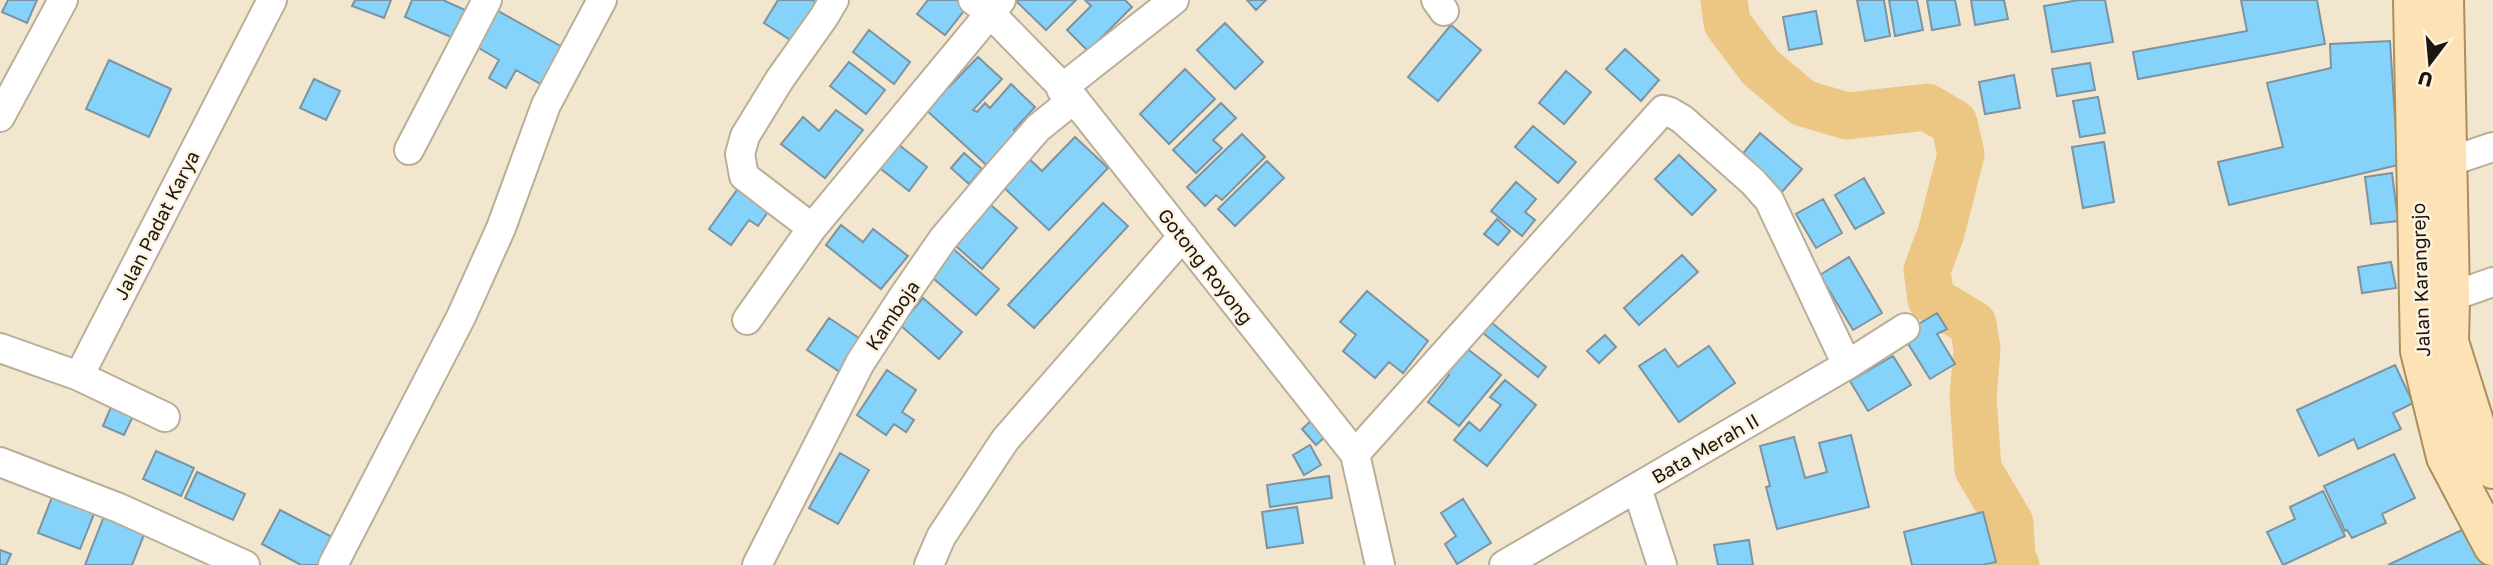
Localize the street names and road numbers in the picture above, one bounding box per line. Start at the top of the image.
street label: Jalan Padat Karya [108,146,204,304]
street label: Gotong Royong [1154,203,1258,329]
street label: Jalan Karangrejo [2406,203,2434,357]
street label: Kamboja [860,276,924,354]
street label: Bata Merah II [1647,408,1763,488]

